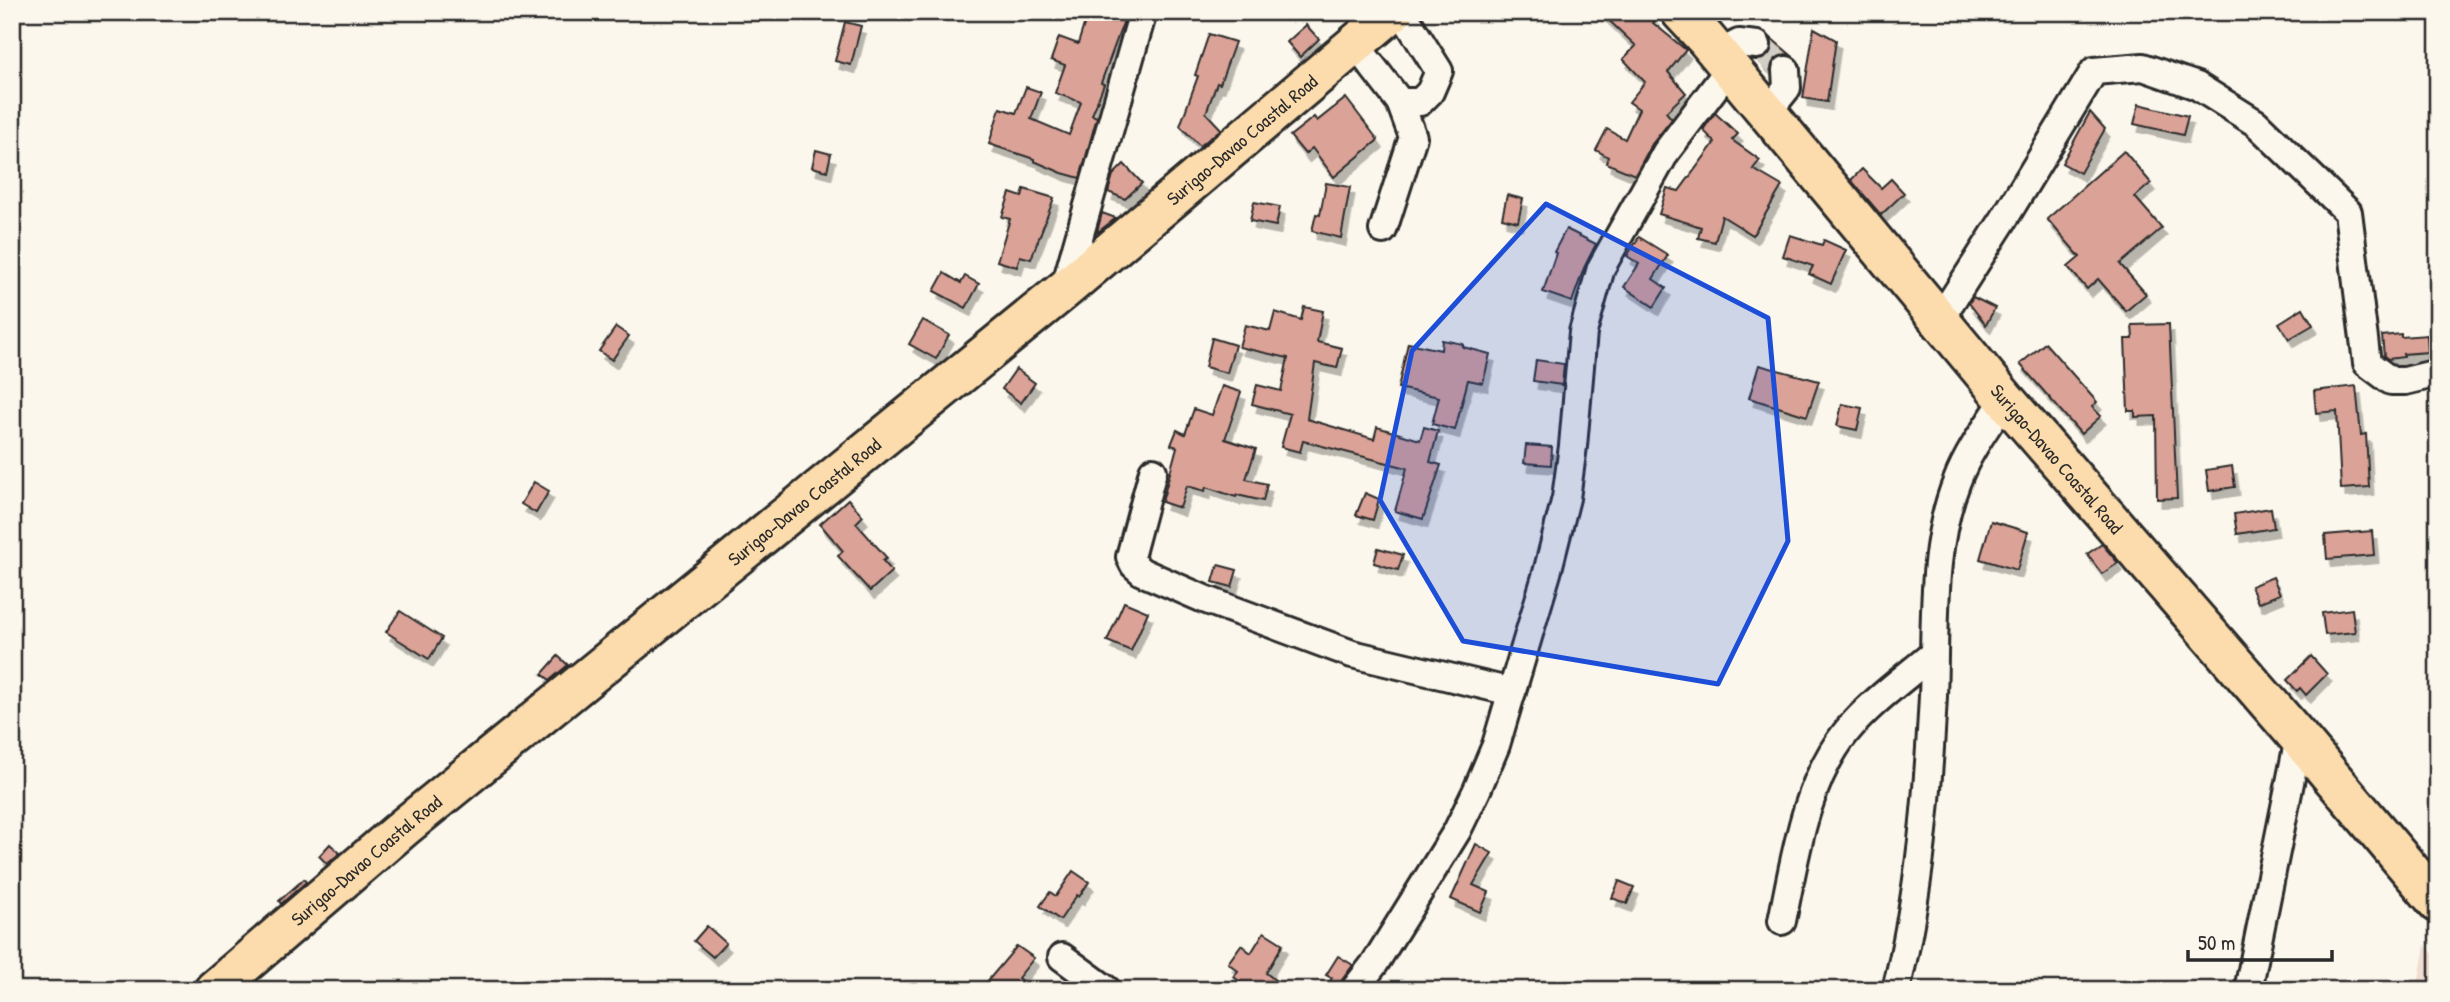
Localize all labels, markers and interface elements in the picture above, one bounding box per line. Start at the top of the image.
street label: Surigao-Davao Coastal Road [1161,68,1323,211]
street label: Surigao-Davao Coastal Road [1985,378,2129,540]
street label: Surigao-Davao Coastal Road [722,431,886,572]
street label: Surigao-Davao Coastal Road [285,788,448,932]
scale bar [2188,918,2331,962]
text: 50 m [2198,928,2235,957]

